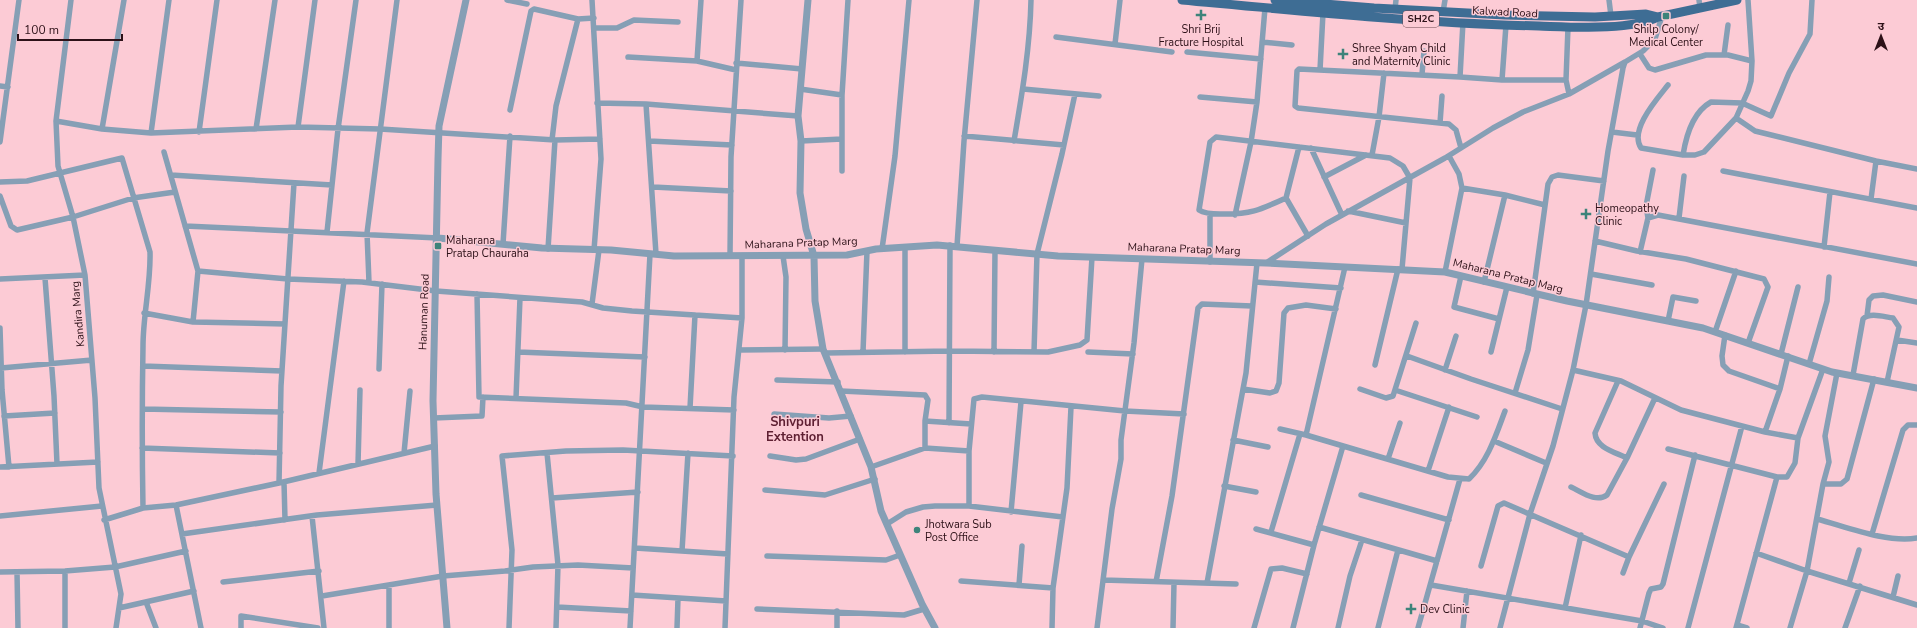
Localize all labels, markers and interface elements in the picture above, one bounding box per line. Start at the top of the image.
street label: Kalwad Road [1472,3,1538,21]
marker: Shri Brij Fracture Hospital [1195,9,1207,21]
road number: SH2C [1403,11,1439,27]
marker: Shilp Colony/ Medical Center [1661,11,1671,21]
scale bar [18,16,122,42]
north arrow [1861,16,1901,56]
text: उ [1878,19,1885,34]
text: 100 m [24,22,59,38]
place label: Shri Brij Fracture Hospital [1159,22,1244,50]
place label: Shilp Colony/ Medical Center [1629,22,1703,50]
place label: Shree Shyam Child and Maternity Clinic [1352,41,1450,69]
marker: Shree Shyam Child and Maternity Clinic [1337,48,1349,60]
place label: Homeopathy Clinic [1595,201,1659,229]
marker: Homeopathy Clinic [1580,208,1592,220]
place label: Maharana Pratap Chauraha [446,233,529,261]
street label: Maharana Pratap Marg [744,234,858,252]
street label: Maharana Pratap Marg [1127,240,1241,258]
marker: Maharana Pratap Chauraha [433,241,443,251]
street label: Maharana Pratap Marg [1451,255,1565,297]
street label: Hanuman Road [415,273,433,351]
street label: Kandira Marg [68,280,88,348]
district label: Shivpuri Extention [766,413,824,446]
place label: Jhotwara Sub Post Office [924,517,992,545]
marker: Jhotwara Sub Post Office [912,525,922,535]
place label: Dev Clinic [1420,602,1470,617]
marker: Dev Clinic [1405,603,1417,615]

